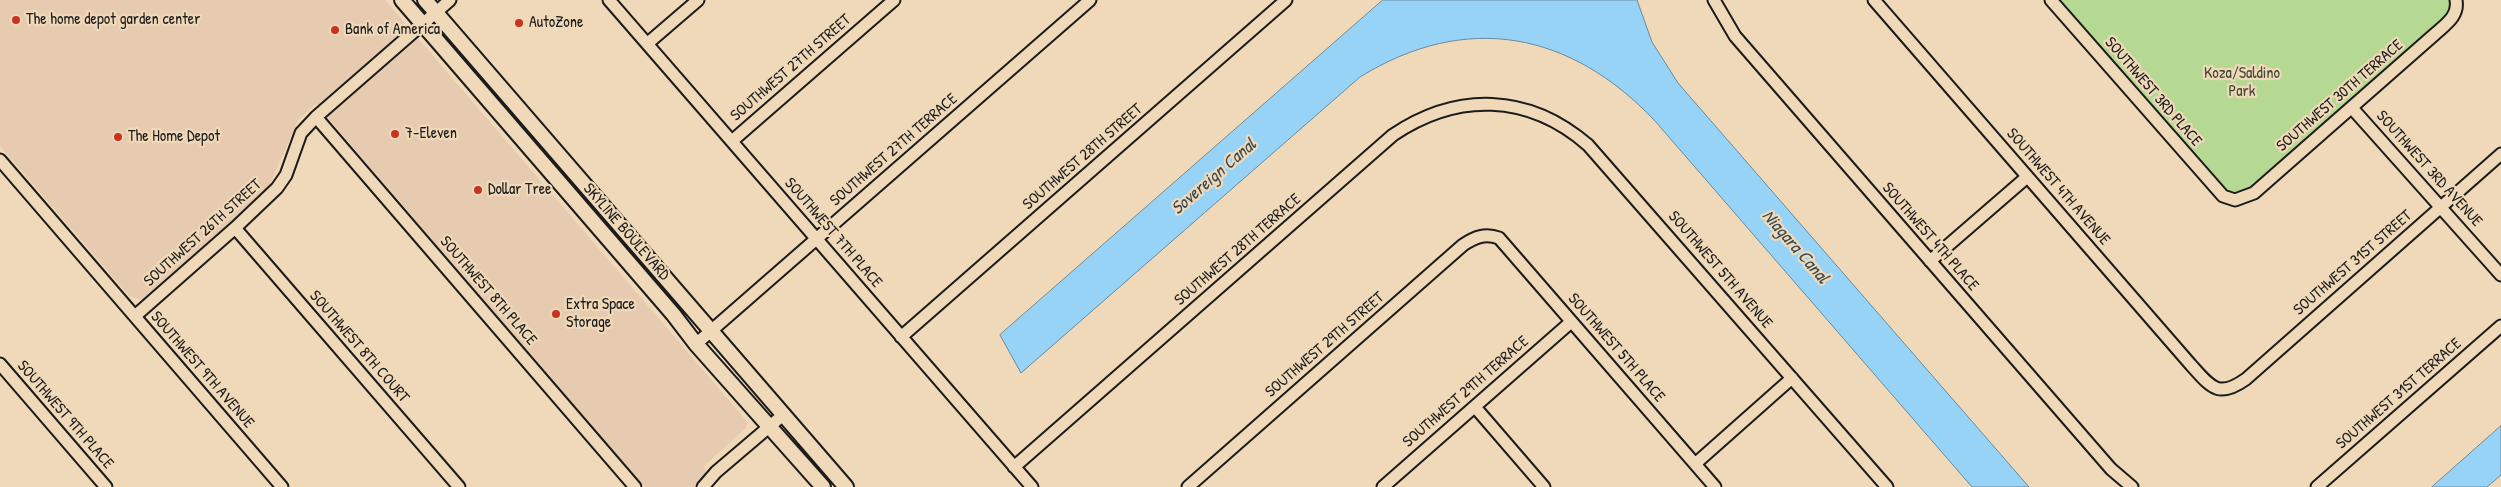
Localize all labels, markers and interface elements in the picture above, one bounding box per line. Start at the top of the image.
place label: The home depot garden center [26,10,200,30]
street label: SOUTHWEST 27TH STREET [727,10,855,126]
place label: AutoZone [529,13,583,33]
marker: The home depot garden center [10,14,22,26]
marker: AutoZone [513,17,525,29]
place label: Bank of America [345,20,440,40]
marker: Bank of America [329,24,341,36]
street label: SOUTHWEST 3RD PLACE [2100,33,2206,151]
street label: SOUTHWEST 30TH TERRACE [2273,36,2407,156]
park label: Koza/Saldino Park [2204,64,2280,102]
street label: SOUTHWEST 27TH TERRACE [826,90,962,210]
street label: SOUTHWEST 28TH STREET [1019,100,1147,214]
street label: SOUTHWEST 3RD AVENUE [2372,107,2486,231]
place label: 7-Eleven [405,124,457,144]
street label: SOUTHWEST 4TH AVENUE [2002,125,2114,249]
place label: The Home Depot [128,127,220,147]
marker: 7-Eleven [389,128,401,140]
marker: The Home Depot [112,131,124,143]
water label: Sovereign Canal [1167,134,1261,220]
street label: SOUTHWEST 7TH PLACE [780,174,886,292]
street label: SOUTHWEST 26TH STREET [140,175,266,291]
street label: SOUTHWEST 4TH PLACE [1878,179,1982,295]
place label: Dollar Tree [488,180,551,200]
street label: SKYLINE BOULEVARD [579,180,673,284]
marker: Dollar Tree [472,184,484,196]
street label: SOUTHWEST 28TH TERRACE [1171,190,1305,310]
water label: Niagara Canal [1757,206,1833,288]
street label: SOUTHWEST 31ST STREET [2290,206,2416,320]
street label: SOUTHWEST 5TH AVENUE [1664,207,1776,333]
street label: SOUTHWEST 8TH PLACE [435,233,541,349]
street label: SOUTHWEST 8TH COURT [305,287,413,407]
street label: SOUTHWEST 29TH STREET [1262,288,1388,402]
street label: SOUTHWEST 5TH PLACE [1563,290,1669,406]
place label: Extra Space Storage [566,295,635,333]
street label: SOUTHWEST 9TH AVENUE [146,308,258,432]
marker: Extra Space Storage [550,308,562,320]
street label: SOUTHWEST 29TH TERRACE [1399,332,1533,452]
street label: SOUTHWEST 31ST TERRACE [2332,334,2466,454]
street label: SOUTHWEST 9TH PLACE [13,357,117,473]

